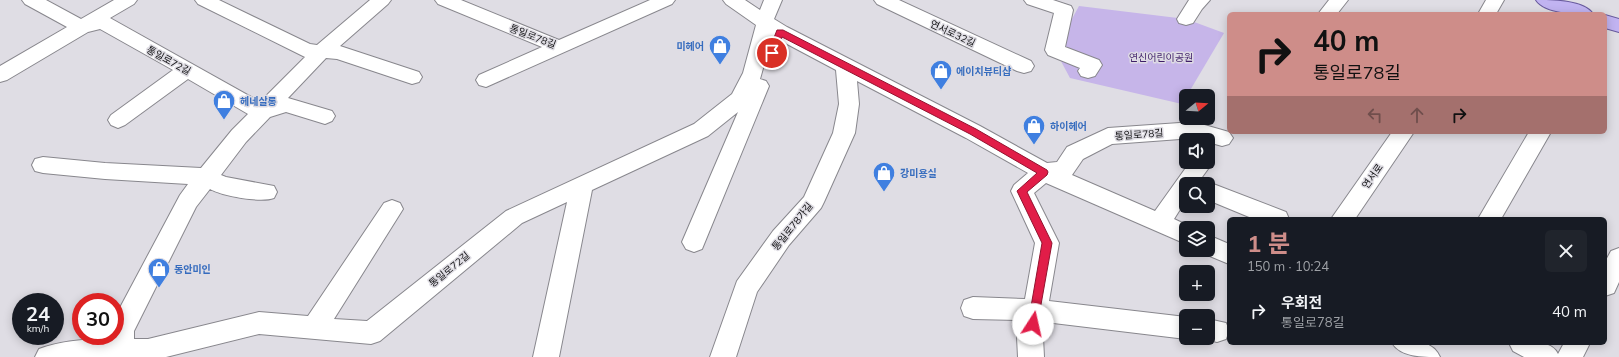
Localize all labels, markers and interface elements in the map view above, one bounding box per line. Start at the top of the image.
street label: 연서로32길 [928,17,978,50]
street label: 통일로78길 [508,22,558,51]
text: 40 m [1313,23,1379,58]
icon: right [1247,28,1299,80]
shop icon: 미헤어 [707,33,733,66]
pin [755,36,789,70]
place label: 미헤어 [676,40,704,53]
icon: arrive [761,42,783,64]
street label: 통일로72길 [144,43,193,78]
park label: 연신어린이공원 [1129,51,1193,64]
shop icon: 에이치뷰티샵 [928,58,954,91]
text: 통일로78길 [1313,61,1401,84]
place label: 에이치뷰티샵 [956,65,1012,78]
shop icon: 헤네살롱 [211,88,237,121]
north arrow [1179,89,1215,125]
map controls [1179,89,1215,345]
place label: 헤네살롱 [240,95,277,108]
icon: left [1364,104,1386,126]
icon: ahead [1406,104,1428,126]
icon: right [1448,104,1470,126]
shop icon: 하이헤어 [1021,113,1047,146]
place label: 하이헤어 [1050,120,1087,133]
street label: 통일로78길 [1114,126,1164,143]
button: sound [1179,133,1215,169]
shop icon: 강미용실 [871,160,897,193]
street label: 연서로 [1359,161,1386,191]
place label: 강미용실 [900,167,937,180]
button: search [1179,177,1215,213]
street label: 통일로78가길 [769,200,816,253]
button: layers [1179,221,1215,257]
text: 1 분 [1247,228,1290,258]
button: close [1545,230,1587,272]
street label: 통일로72길 [426,249,472,290]
shop icon: 동안미인 [146,256,172,289]
text: 150 m · 10:24 [1247,258,1329,274]
place label: 동안미인 [174,263,211,276]
button: + [1179,265,1215,301]
speed limit sign: 30 [72,293,124,345]
text: 우회전 [1281,293,1322,312]
icon: right [1247,300,1269,322]
text: 24 [26,301,50,326]
text: 40 m [1552,302,1587,321]
position arrow [1012,303,1054,345]
button: − [1179,309,1215,345]
text: 통일로78길 [1281,314,1344,330]
text: km/h [27,322,49,335]

